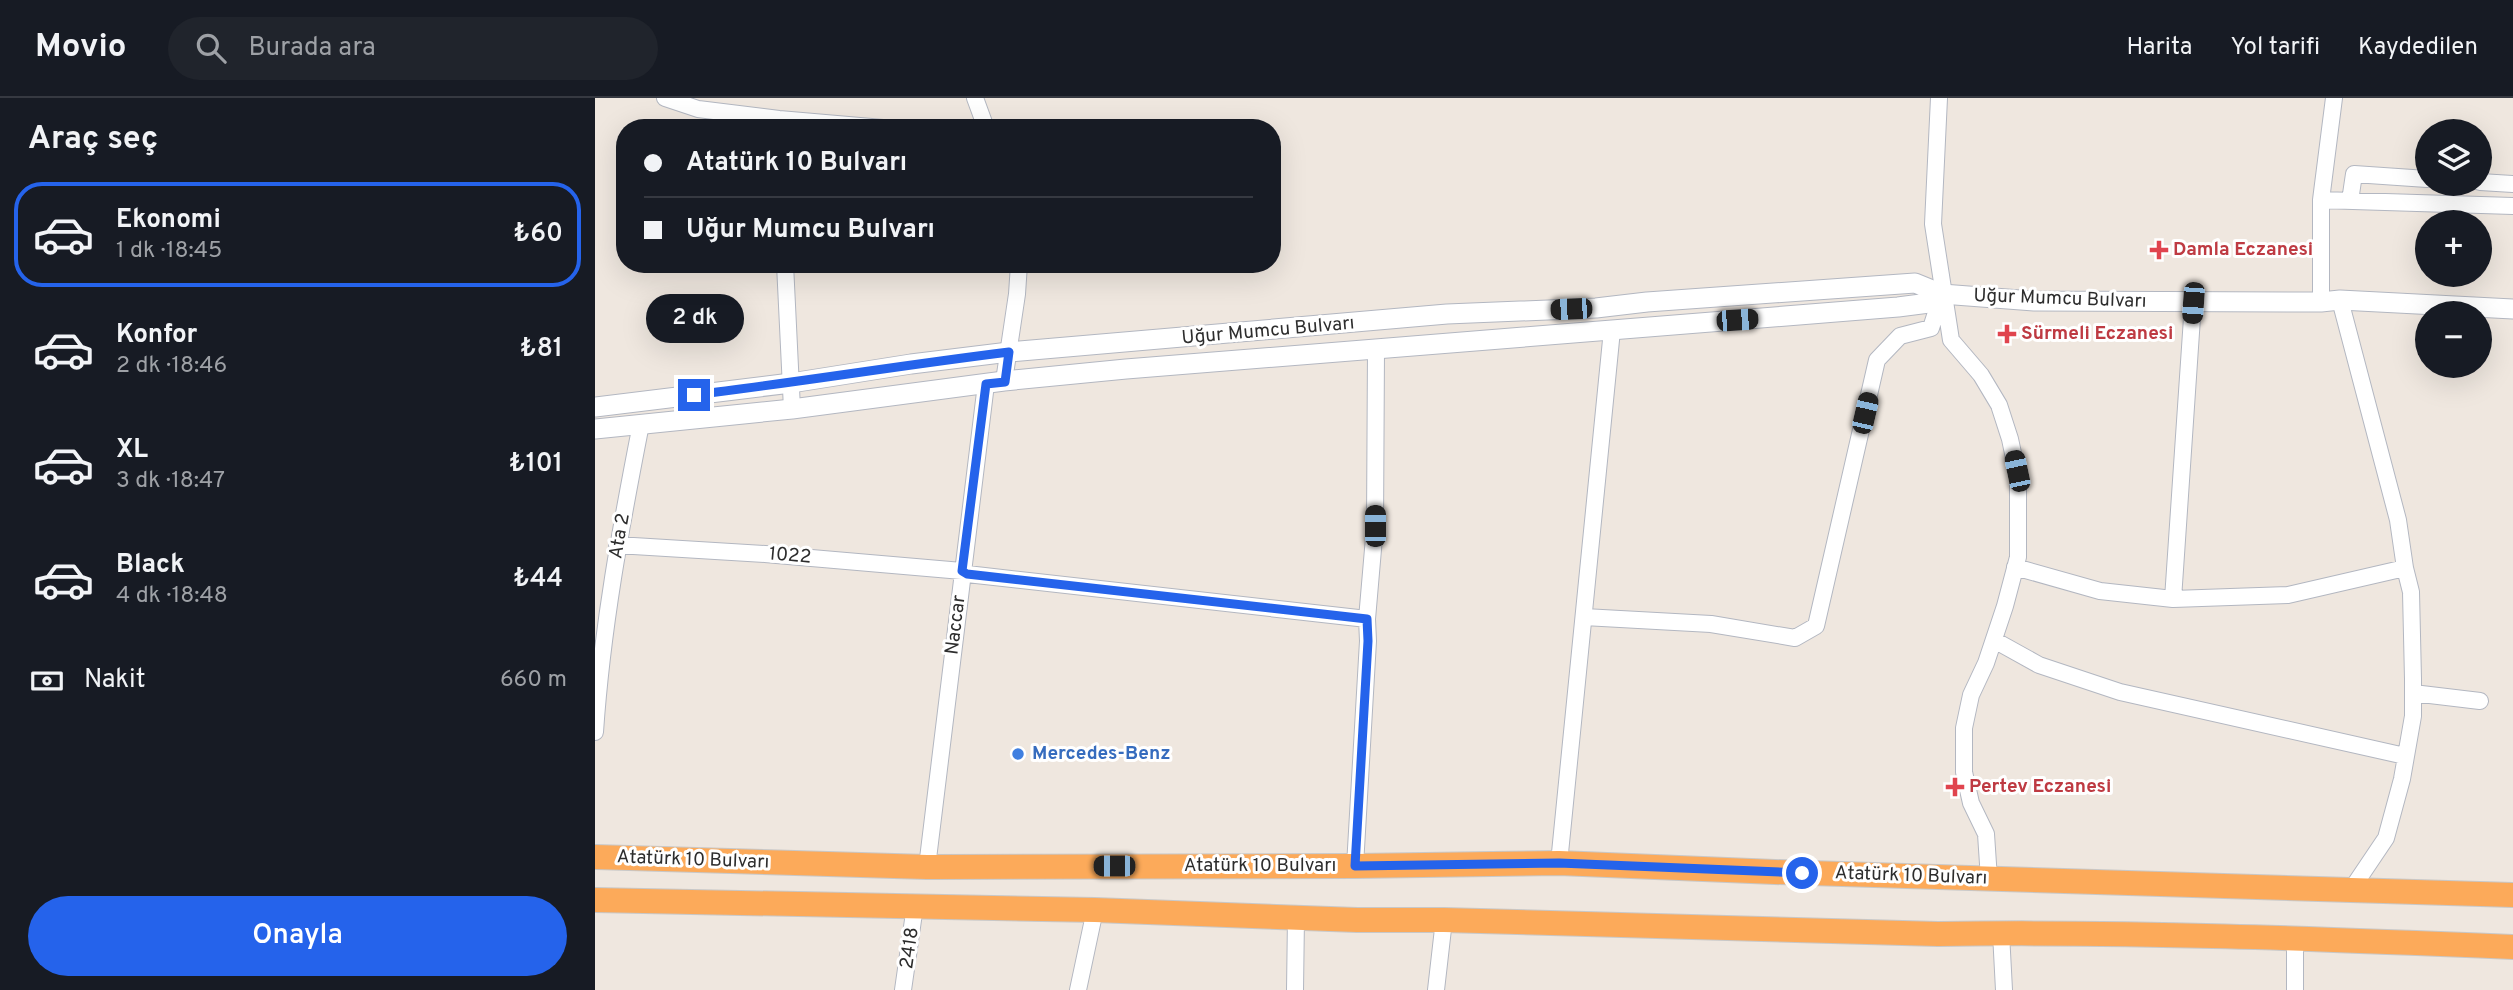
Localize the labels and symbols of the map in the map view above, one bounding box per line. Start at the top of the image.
place label: Damla Eczanesi [2173,238,2313,262]
marker: Damla Eczanesi [2151,242,2167,258]
car [2182,281,2205,325]
street label: Uğur Mumcu Bulvarı [1973,284,2147,314]
callout: 2 dk [645,294,743,342]
car [1550,298,1593,320]
car [1716,308,1759,332]
street label: Uğur Mumcu Bulvarı [1181,311,1355,351]
place label: Sürmeli Eczanesi [2021,322,2173,346]
marker: Sürmeli Eczanesi [1999,326,2015,342]
route end [678,379,710,411]
car [1851,390,1880,436]
car [2003,448,2032,494]
car [1365,505,1386,547]
street label: Ata 2 [604,511,636,561]
street label: 1022 [768,542,812,570]
street label: Naccar [940,593,972,656]
place label: Mercedes-Benz [1032,742,1171,766]
marker: Mercedes-Benz [1010,746,1026,762]
place label: Pertev Eczanesi [1969,775,2111,799]
marker: Pertev Eczanesi [1947,779,1963,795]
street label: Atatürk 10 Bulvarı [616,845,770,875]
street label: Atatürk 10 Bulvarı [1184,854,1336,878]
car [1094,856,1136,877]
route start [1786,857,1818,889]
street label: Atatürk 10 Bulvarı [1834,861,1988,891]
street label: 2418 [895,926,925,970]

